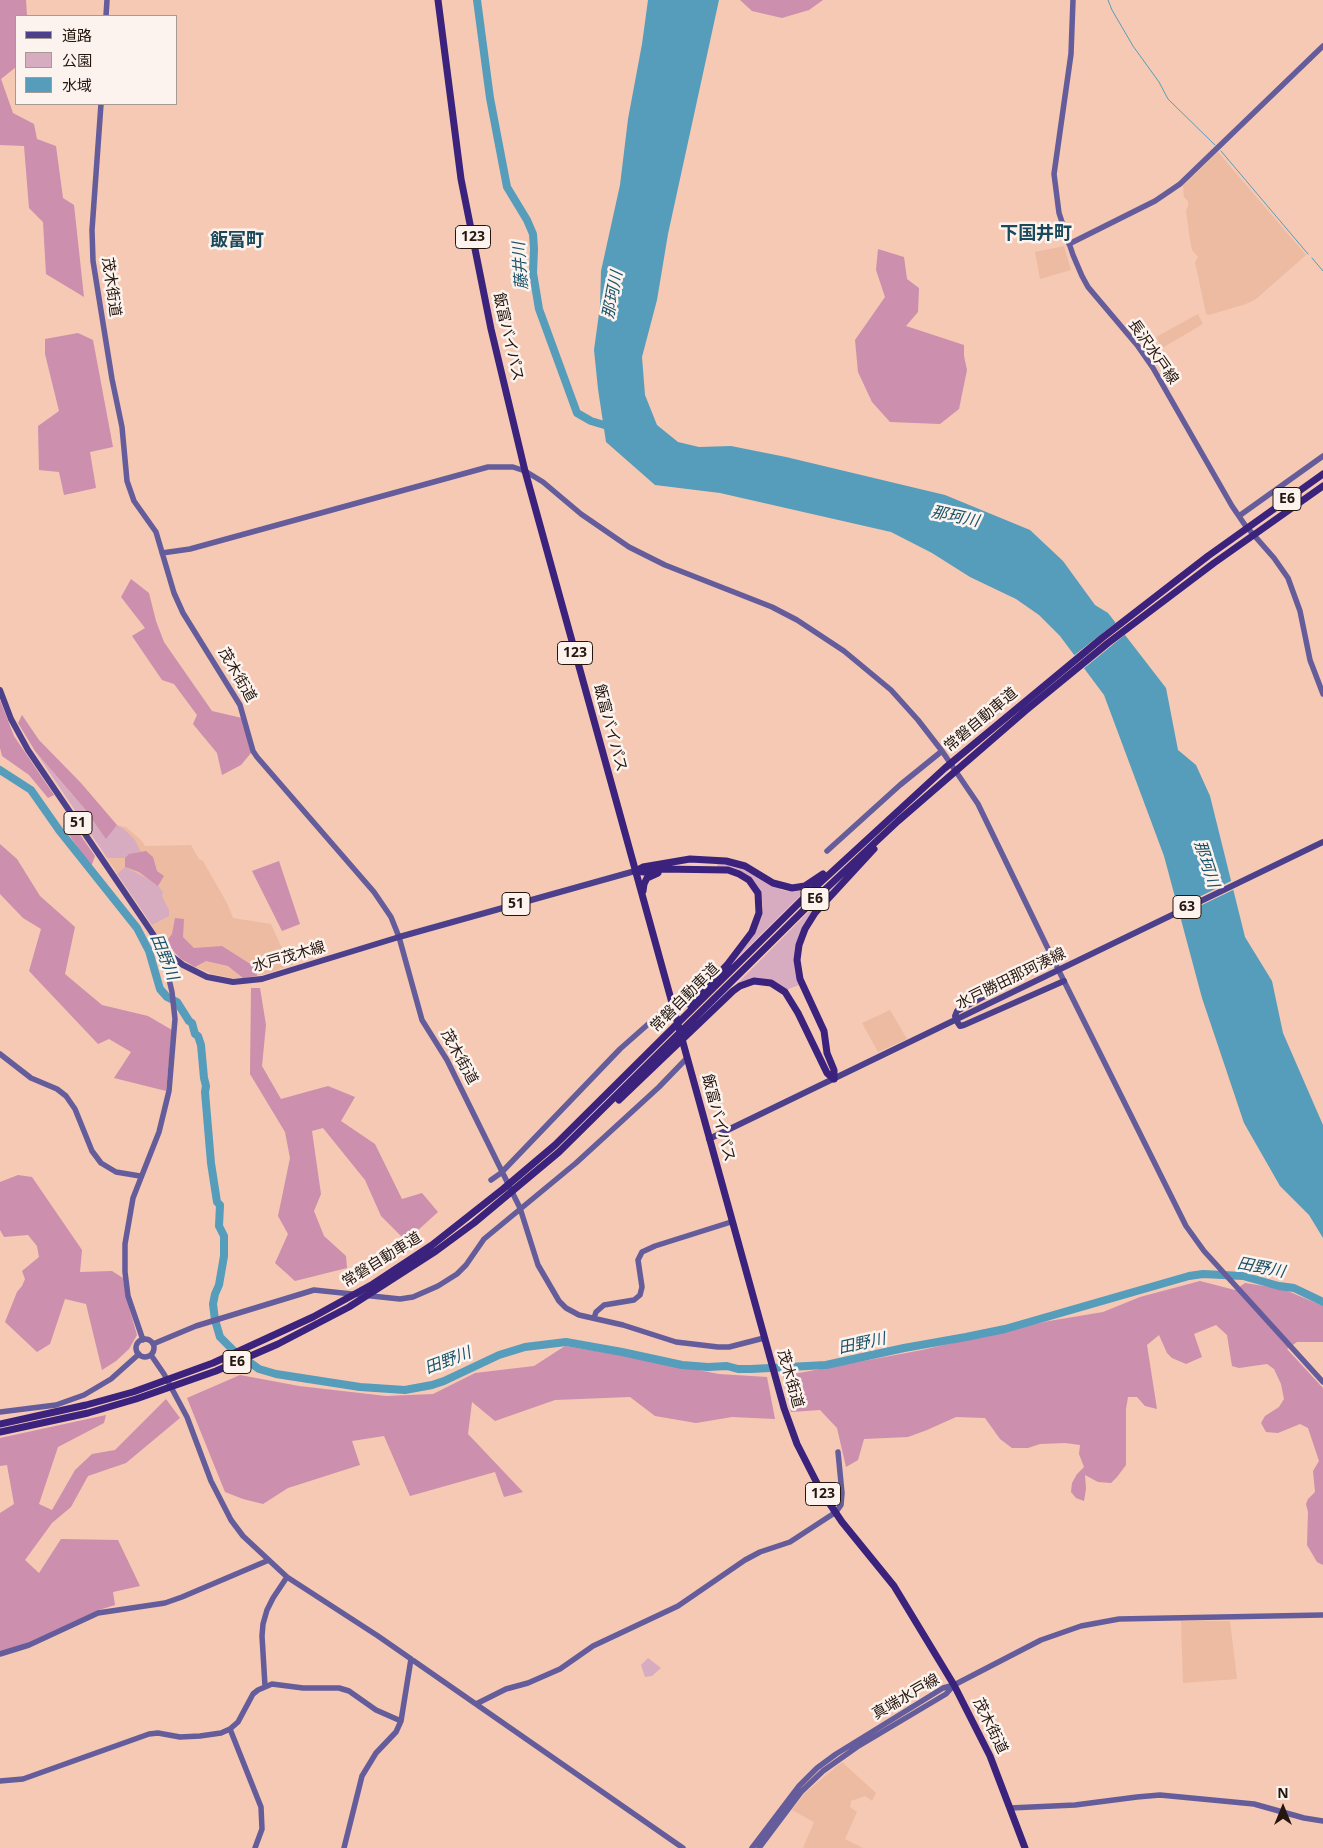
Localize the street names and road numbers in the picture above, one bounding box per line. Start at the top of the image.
road number: 123 [456,226,490,248]
street label: 茂木街道 [98,256,124,318]
street label: 飯富バイパス [489,291,527,383]
street label: 長沢水戸線 [1124,316,1182,388]
road number: E6 [1273,488,1301,510]
road number: 123 [558,641,592,664]
street label: 茂木街道 [214,645,260,705]
street label: 飯富バイパス [590,682,630,774]
street label: 常磐自動車道 [941,684,1021,756]
road number: 51 [64,811,92,834]
road number: E6 [801,888,829,911]
road number: 51 [502,892,530,916]
road number: 63 [1173,896,1201,919]
street label: 水戸茂木線 [250,938,328,976]
street label: 水戸勝田那珂湊線 [953,945,1069,1013]
street label: 常磐自動車道 [647,960,723,1036]
street label: 茂木街道 [437,1026,481,1088]
street label: 飯富バイパス [698,1072,738,1164]
street label: 常磐自動車道 [339,1229,425,1291]
street label: 茂木街道 [773,1348,807,1410]
road number: E6 [223,1350,251,1374]
road number: 123 [806,1482,840,1506]
street label: 真端水戸線 [869,1670,943,1724]
street label: 茂木街道 [969,1695,1011,1757]

